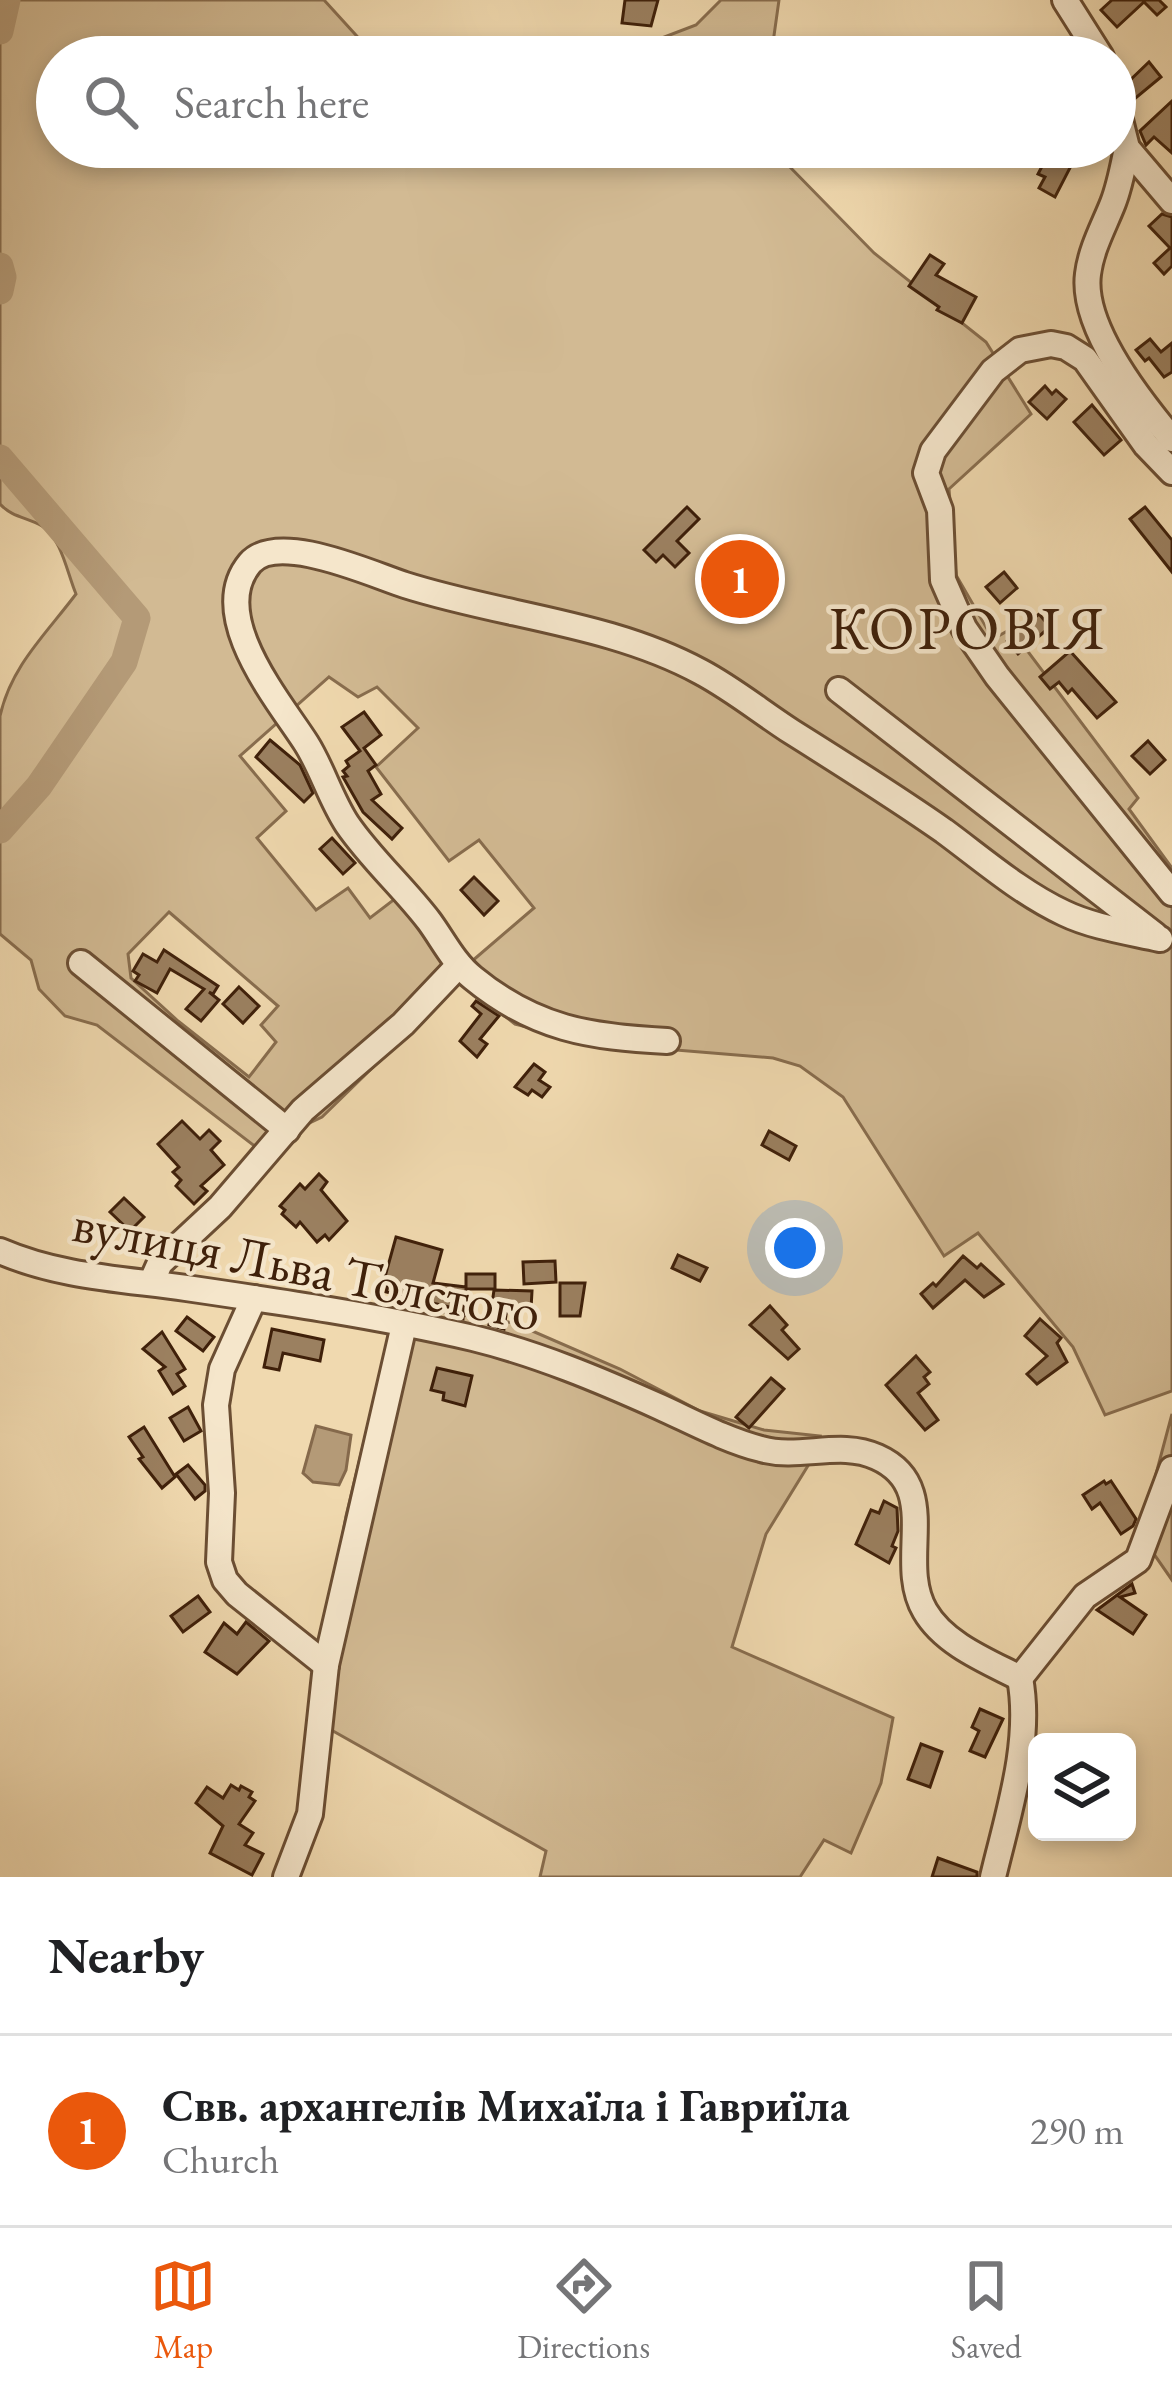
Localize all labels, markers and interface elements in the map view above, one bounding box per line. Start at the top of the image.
search box [36,36,1136,168]
icon: search [78,69,144,135]
text: Search here [174,73,369,131]
pin: 1 [701,534,779,624]
district label: КОРОВІЯ [829,589,1107,667]
street label: вулиця Льва Толстого [67,1187,547,1347]
your location [765,1218,825,1278]
map controls [1028,1733,1136,1841]
button: layers [1028,1733,1136,1841]
text: Nearby [48,1922,204,1988]
text: Свв. архангелів Михаїла і Гавриїла [162,2076,849,2134]
text: 1 [77,2105,97,2156]
text: 290 m [1030,2105,1124,2156]
text: Church [162,2134,279,2185]
tab: Map [150,2253,216,2368]
tab: Directions [517,2253,650,2368]
tab: Saved [951,2253,1022,2368]

